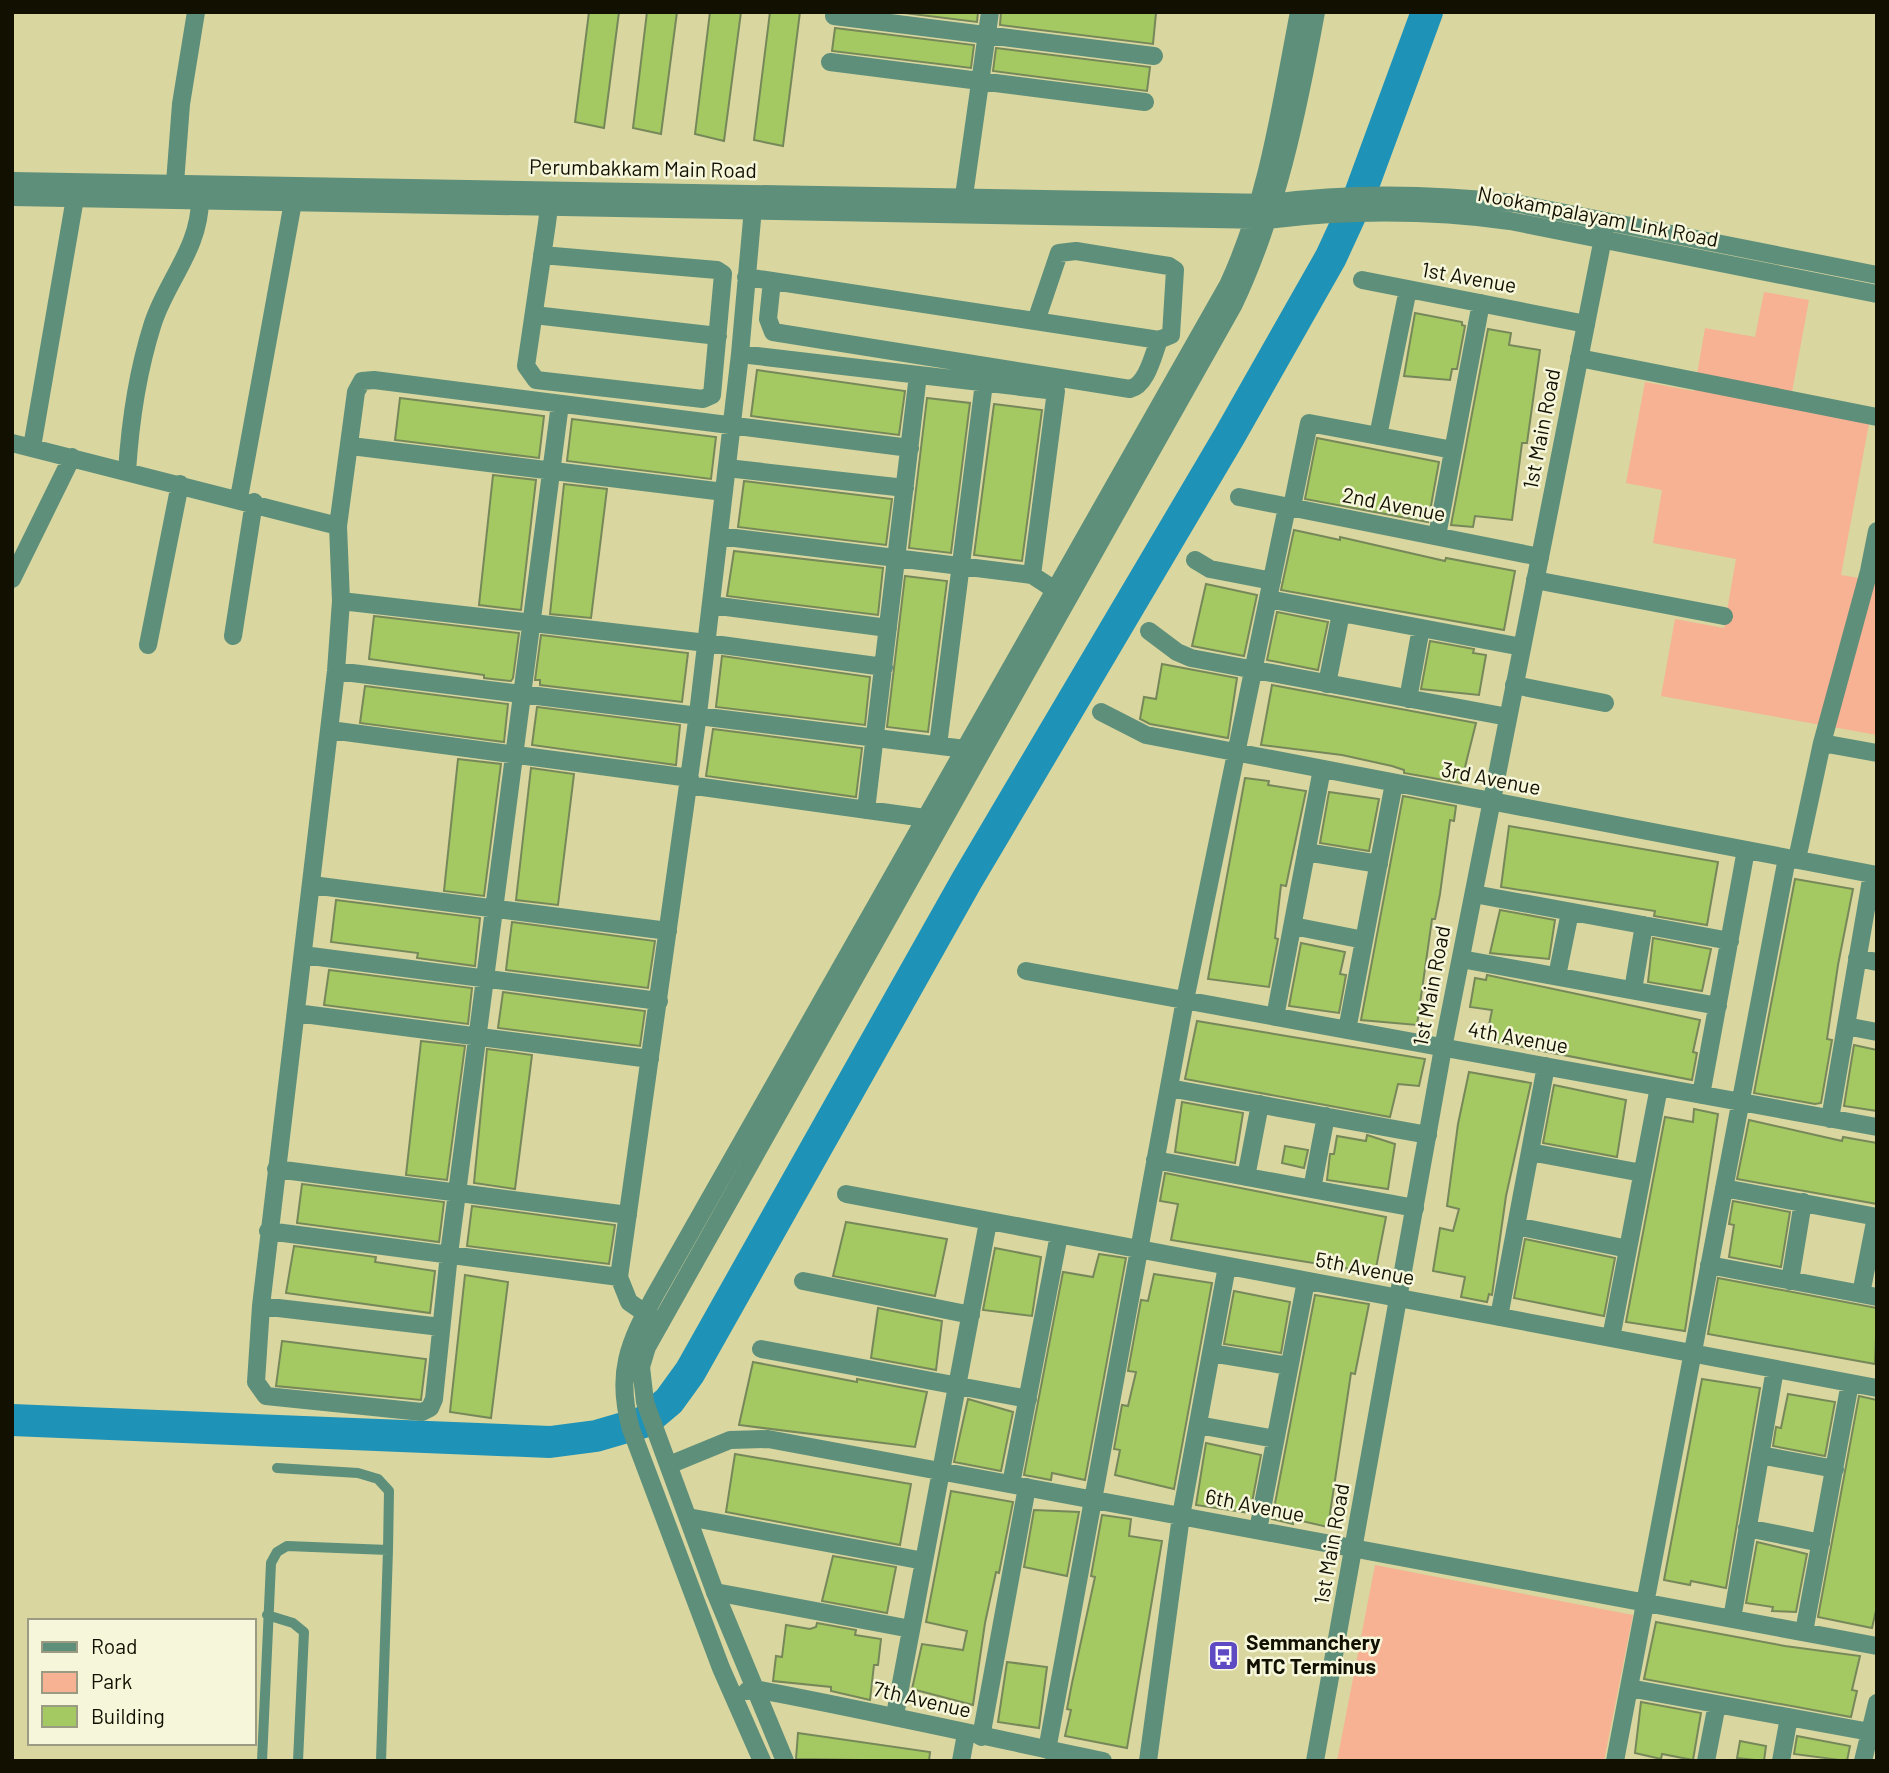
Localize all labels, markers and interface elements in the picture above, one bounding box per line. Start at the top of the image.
street label: Perumbakkam Main Road [529,153,757,182]
street label: Nookampalayam Link Road [1476,180,1721,251]
street label: 1st Avenue [1420,256,1519,297]
street label: 1st Main Road [1517,366,1564,491]
street label: 2nd Avenue [1340,481,1448,526]
street label: 3rd Avenue [1439,756,1543,799]
street label: 1st Main Road [1407,923,1454,1048]
street label: 4th Avenue [1466,1015,1570,1058]
street label: 5th Avenue [1313,1246,1417,1289]
street label: 1st Main Road [1308,1481,1353,1606]
street label: 6th Avenue [1203,1483,1307,1526]
legend [28,1619,256,1745]
place label: Semmanchery MTC Terminus [1246,1629,1381,1678]
text: Road [91,1633,137,1658]
bus stop icon: Semmanchery MTC Terminus [1206,1638,1240,1672]
text: Park [91,1668,132,1693]
street label: 7th Avenue [871,1675,974,1722]
text: Building [91,1703,165,1728]

